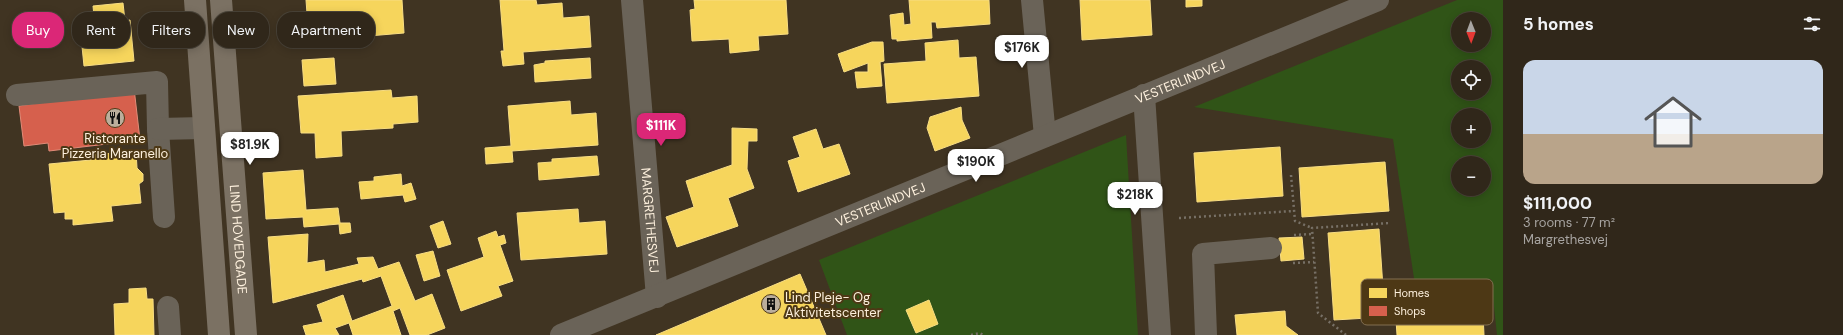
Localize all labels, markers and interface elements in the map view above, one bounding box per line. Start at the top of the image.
chip: Buy [12,12,64,48]
chip: Rent [72,12,130,48]
chip: Filters [138,12,205,48]
chip: New [213,12,269,48]
chip: Apartment [277,12,375,48]
north arrow [1451,12,1491,52]
map controls [1451,12,1491,196]
text: 5 homes [1523,13,1594,35]
icon: filters [1801,13,1823,35]
pin: $176K [994,35,1050,69]
text: $176K [1004,39,1040,56]
street label: VESTERLINDVEJ [1133,56,1228,108]
button: locate [1451,60,1491,100]
icon: home [1637,86,1709,158]
restaurant icon: Ristorante Pizzeria Maranello [104,107,126,129]
button: + [1451,108,1491,148]
pin: $111K [633,113,689,147]
text: $111K [646,117,676,134]
place label: Ristorante Pizzeria Maranello [62,130,169,162]
pin: $81.9K [217,132,283,166]
text: $81.9K [230,136,270,153]
pin: $190K [948,149,1004,183]
text: $190K [957,153,995,170]
button: − [1451,156,1491,196]
street label: MARGRETHESVEJ [637,167,663,274]
street label: VESTERLINDVEJ [833,179,928,231]
pin: $218K [1107,182,1163,216]
street label: LIND HOVEDGADE [226,184,251,295]
text: $218K [1117,186,1153,203]
text: $111,000 [1523,192,1592,214]
text: 3 rooms · 77 m² [1523,214,1615,231]
text: Margrethesvej [1523,231,1608,248]
legend [1361,279,1493,325]
text: Homes [1394,286,1430,300]
place label: Lind Pleje- Og Aktivitetscenter [785,289,882,321]
building icon: Lind Pleje- Og Aktivitetscenter [760,293,782,315]
text: Shops [1394,304,1426,318]

